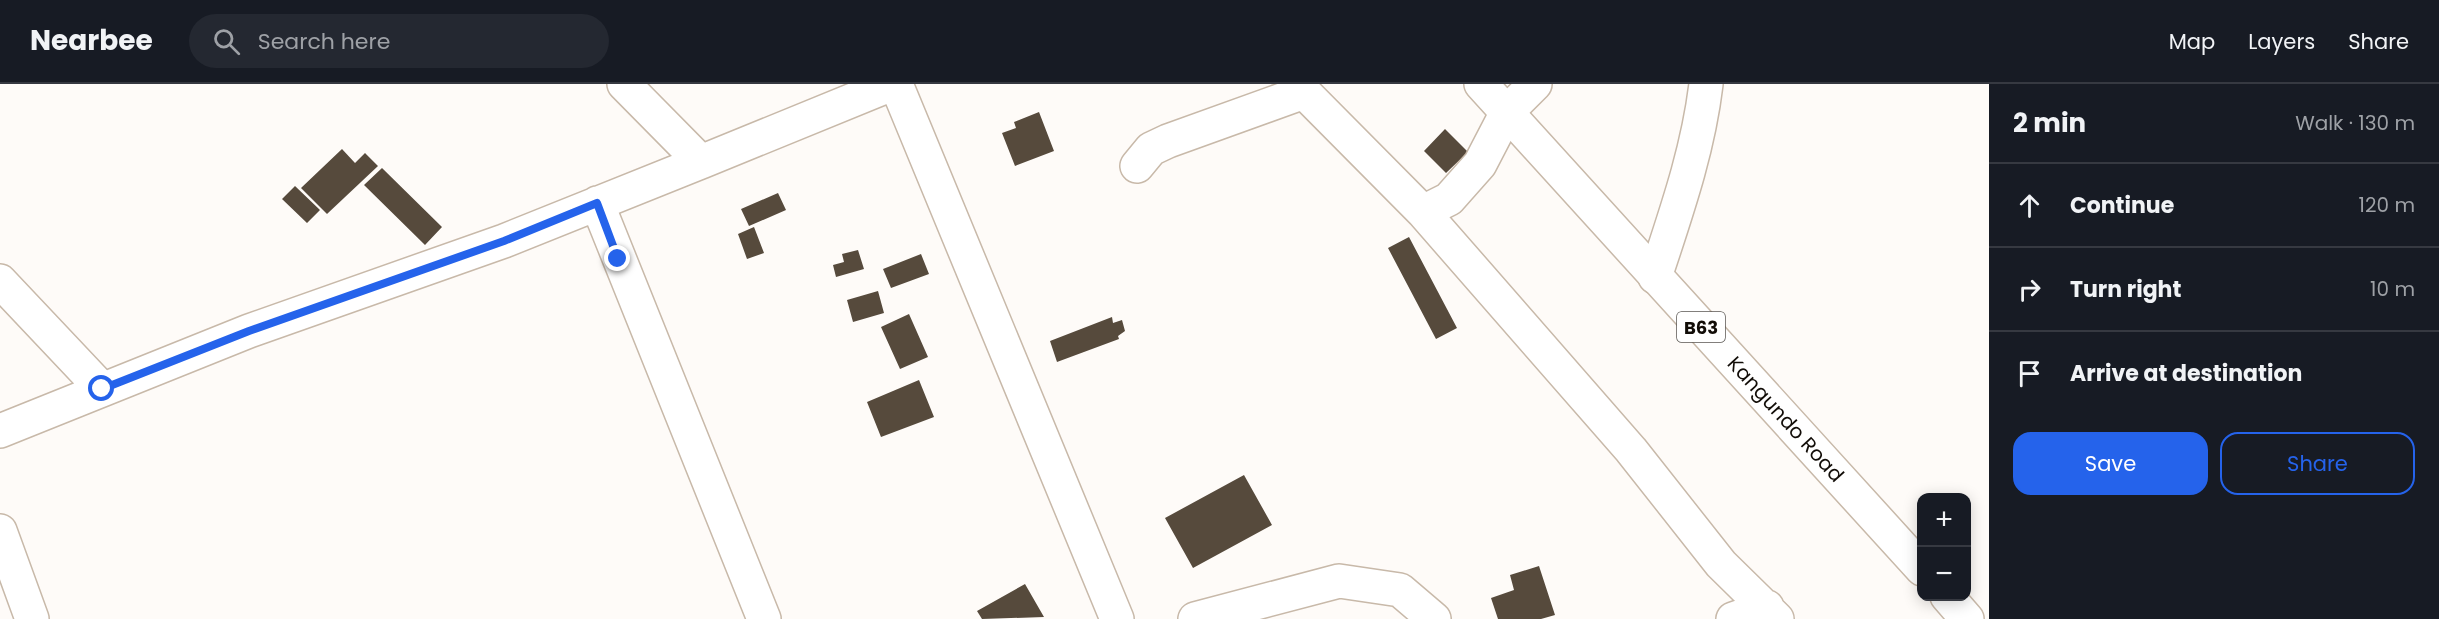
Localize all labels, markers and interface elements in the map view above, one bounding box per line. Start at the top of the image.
search box [189,14,609,68]
text: Nearbee [30,21,153,60]
icon: search [210,25,243,58]
text: Search here [258,26,390,57]
text: Map [2169,27,2215,56]
text: Layers [2248,27,2315,56]
text: Share [2348,27,2409,56]
text: 2 min [2013,105,2086,141]
text: Walk · 130 m [2295,109,2415,137]
icon: ahead [2013,189,2046,222]
text: Continue [2070,190,2174,221]
text: 120 m [2359,191,2415,219]
route end [604,245,630,271]
icon: right [2013,273,2046,306]
text: Turn right [2070,274,2181,305]
text: 10 m [2370,275,2415,303]
road number: B63 [1677,312,1725,342]
street label: Kangundo Road [1721,350,1850,488]
icon: arrive [2013,357,2046,390]
text: Arrive at destination [2070,358,2302,389]
route start [88,375,114,401]
button: Save [2013,432,2208,495]
button: Share [2220,432,2415,495]
map controls [1917,493,1971,601]
button: + [1917,493,1971,547]
button: − [1917,547,1971,601]

